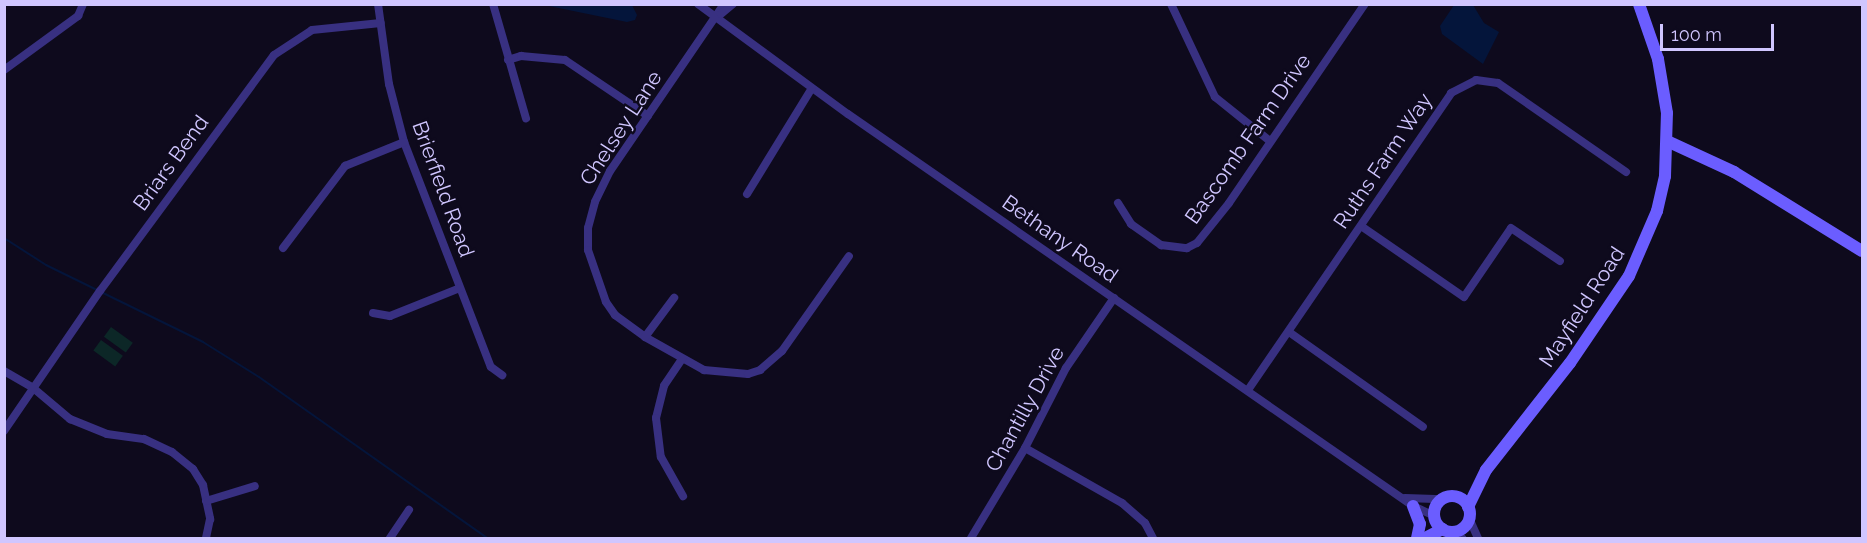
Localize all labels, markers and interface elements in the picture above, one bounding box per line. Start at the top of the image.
scale bar [1663,12,1777,50]
text: 100 m [1671,24,1722,45]
street label: Bascomb Farm Drive [1180,49,1316,229]
street label: Chelsey Lane [575,66,667,190]
street label: Ruths Farm Way [1328,88,1438,234]
street label: Briars Bend [128,110,214,216]
street label: Brierfield Road [407,117,479,261]
street label: Bethany Road [997,190,1123,288]
street label: Mayfield Road [1534,242,1630,372]
street label: Chantilly Drive [980,342,1070,476]

